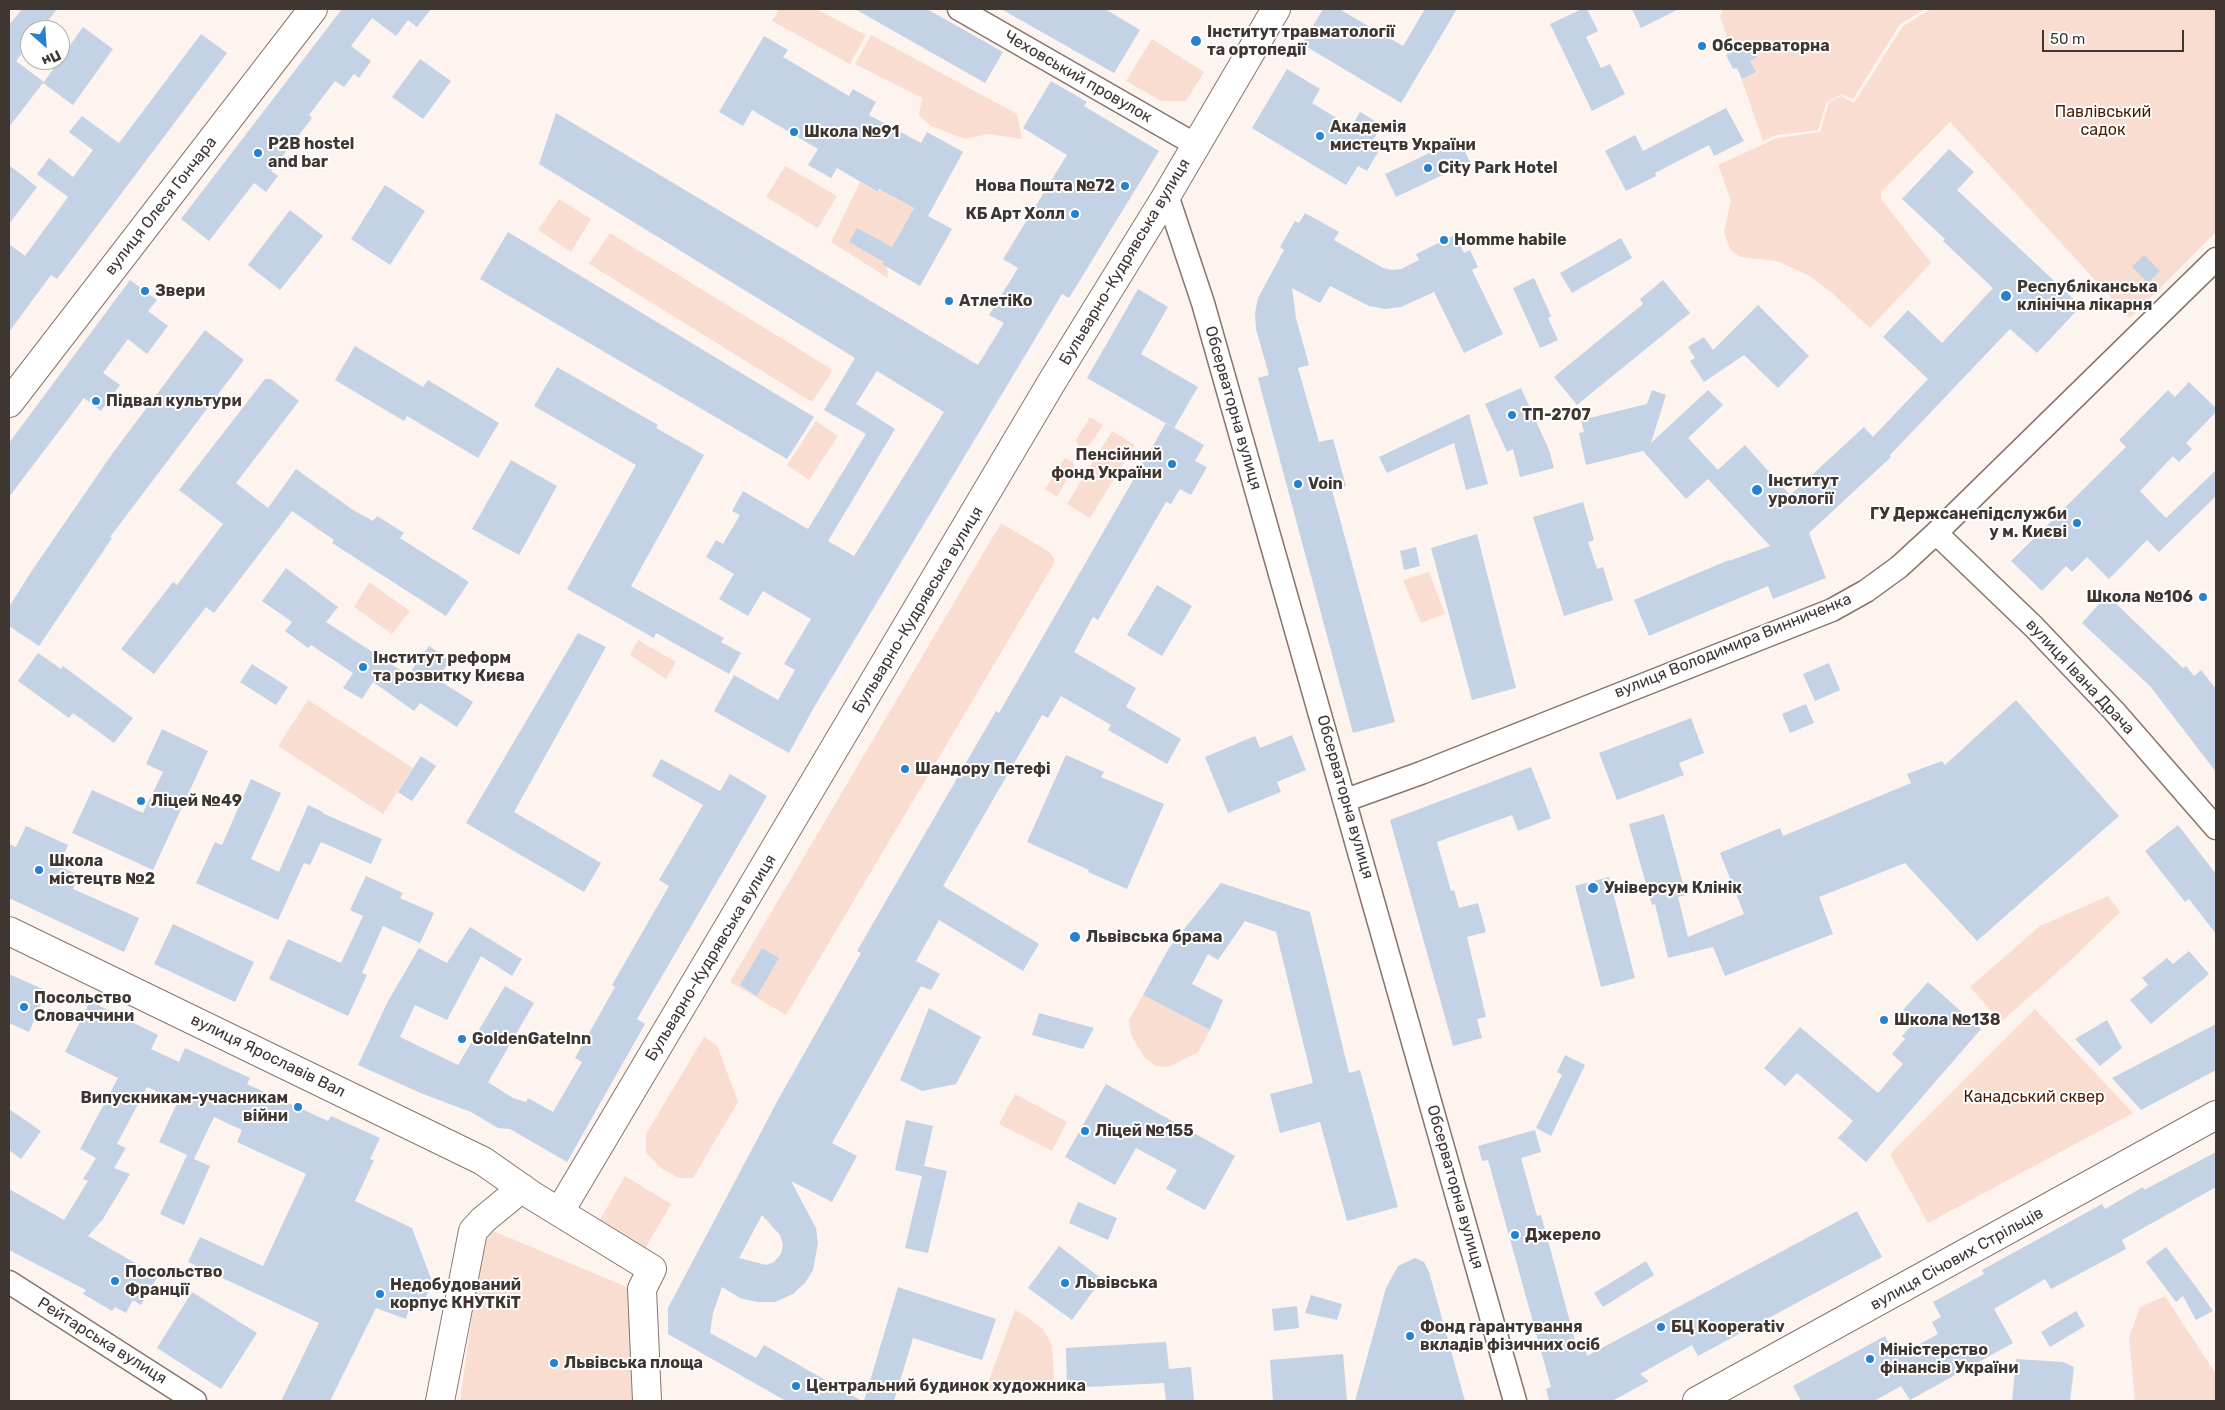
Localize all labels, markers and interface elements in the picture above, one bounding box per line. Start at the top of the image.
north arrow [20,20,70,70]
scale bar [2045,20,2188,52]
place label: Інститут травматології та ортопедії [1207,22,1395,60]
street label: Чеховський провулок [1001,27,1155,127]
text: 50 m [2050,30,2085,48]
marker: Інститут травматології та ортопедії [1189,34,1203,48]
place label: Обсерваторна [1712,36,1830,56]
marker: Обсерваторна [1696,40,1708,52]
text: Пн [39,46,64,70]
park label: Павлівський садок [2055,102,2151,140]
place label: Академія мистецтв України [1330,117,1476,155]
place label: Школа №91 [804,122,899,142]
marker: Школа №91 [788,126,800,138]
marker: Академія мистецтв України [1314,130,1326,142]
street label: вулиця Олеся Гончара [101,133,221,279]
place label: P2B hostel and bar [268,134,354,172]
marker: P2B hostel and bar [252,147,264,159]
street label: Бульварно-Кудрявська вулиця [1056,155,1194,369]
place label: City Park Hotel [1438,158,1558,178]
marker: City Park Hotel [1422,162,1434,174]
place label: Нова Пошта №72 [975,176,1115,196]
marker: Нова Пошта №72 [1119,180,1131,192]
place label: КБ Арт Холл [965,204,1065,224]
marker: КБ Арт Холл [1069,208,1081,220]
place label: Homme habile [1454,230,1567,250]
marker: Homme habile [1438,234,1450,246]
place label: Республіканська клінічна лікарня [2017,277,2158,315]
place label: Звери [155,281,205,301]
marker: Звери [139,285,151,297]
marker: Республіканська клінічна лікарня [1999,289,2013,303]
place label: АтлетіКо [959,291,1033,311]
marker: АтлетіКо [943,295,955,307]
street label: Обсерваторна вулиця [1200,324,1266,492]
place label: Підвал культури [106,391,242,411]
marker: Підвал культури [90,395,102,407]
place label: ТП-2707 [1522,405,1591,425]
marker: ТП-2707 [1506,409,1518,421]
place label: Пенсійний фонд України [1051,445,1162,483]
marker: Пенсійний фонд України [1166,458,1178,470]
place label: Інститут урології [1768,471,1839,509]
place label: Voin [1308,474,1343,494]
marker: Voin [1292,478,1304,490]
marker: Інститут урології [1750,483,1764,497]
street label: Бульварно-Кудрявська вулиця [849,503,987,717]
place label: ГУ Держсанепідслужби у м. Києві [1870,504,2067,542]
marker: ГУ Держсанепідслужби у м. Києві [2071,517,2083,529]
place label: Школа №106 [2087,587,2193,607]
street label: вулиця Володимира Винниченка [1612,590,1854,702]
marker: Школа №106 [2197,591,2209,603]
street label: вулиця Івана Драча [2022,615,2138,739]
place label: Інститут реформ та розвитку Києва [373,648,525,686]
marker: Інститут реформ та розвитку Києва [357,661,369,673]
street label: Обсерваторна вулиця [1312,713,1378,881]
place label: Шандору Петефі [915,759,1051,779]
marker: Шандору Петефі [899,763,911,775]
place label: Ліцей №49 [151,791,242,811]
marker: Ліцей №49 [135,795,147,807]
place label: Школа містецтв №2 [49,851,155,889]
street label: Бульварно-Кудрявська вулиця [642,851,780,1065]
marker: Школа містецтв №2 [33,864,45,876]
place label: Універсум Клінік [1604,878,1742,898]
marker: Універсум Клінік [1586,881,1600,895]
place label: Львівська брама [1086,927,1222,947]
marker: Львівська брама [1068,930,1082,944]
place label: Посольство Словаччини [34,988,134,1026]
marker: Посольство Словаччини [18,1001,30,1013]
street label: вулиця Ярославів Вал [188,1010,348,1102]
place label: Школа №138 [1894,1010,2001,1030]
marker: Школа №138 [1878,1014,1890,1026]
place label: GoldenGateInn [472,1029,591,1049]
marker: GoldenGateInn [456,1033,468,1045]
park label: Канадський сквер [1964,1087,2104,1107]
place label: Випускникам-учасникам війни [81,1088,288,1126]
marker: Випускникам-учасникам війни [292,1101,304,1113]
street label: Обсерваторна вулиця [1422,1103,1488,1271]
place label: Ліцей №155 [1095,1121,1194,1141]
marker: Ліцей №155 [1079,1125,1091,1137]
street label: вулиця Січових Стрільців [1867,1203,2047,1315]
place label: Джерело [1525,1225,1601,1245]
marker: Джерело [1509,1229,1521,1241]
place label: Посольство Франції [125,1262,222,1300]
place label: Львівська [1075,1273,1158,1293]
marker: Посольство Франції [109,1275,121,1287]
place label: Недобудований корпус КНУТКіТ [390,1275,521,1313]
marker: Львівська [1059,1277,1071,1289]
marker: Недобудований корпус КНУТКіТ [374,1288,386,1300]
street label: Рейтарська вулиця [34,1293,170,1389]
place label: Фонд гарантування вкладів фізичних осіб [1420,1317,1600,1355]
place label: БЦ Kooperativ [1671,1317,1785,1337]
marker: БЦ Kooperativ [1655,1321,1667,1333]
marker: Фонд гарантування вкладів фізичних осіб [1404,1330,1416,1342]
place label: Міністерство фінансів України [1880,1340,2018,1378]
place label: Львівська площа [564,1353,703,1373]
marker: Міністерство фінансів України [1864,1353,1876,1365]
marker: Львівська площа [548,1357,560,1369]
place label: Центральний будинок художника [806,1376,1086,1396]
marker: Центральний будинок художника [790,1380,802,1392]

